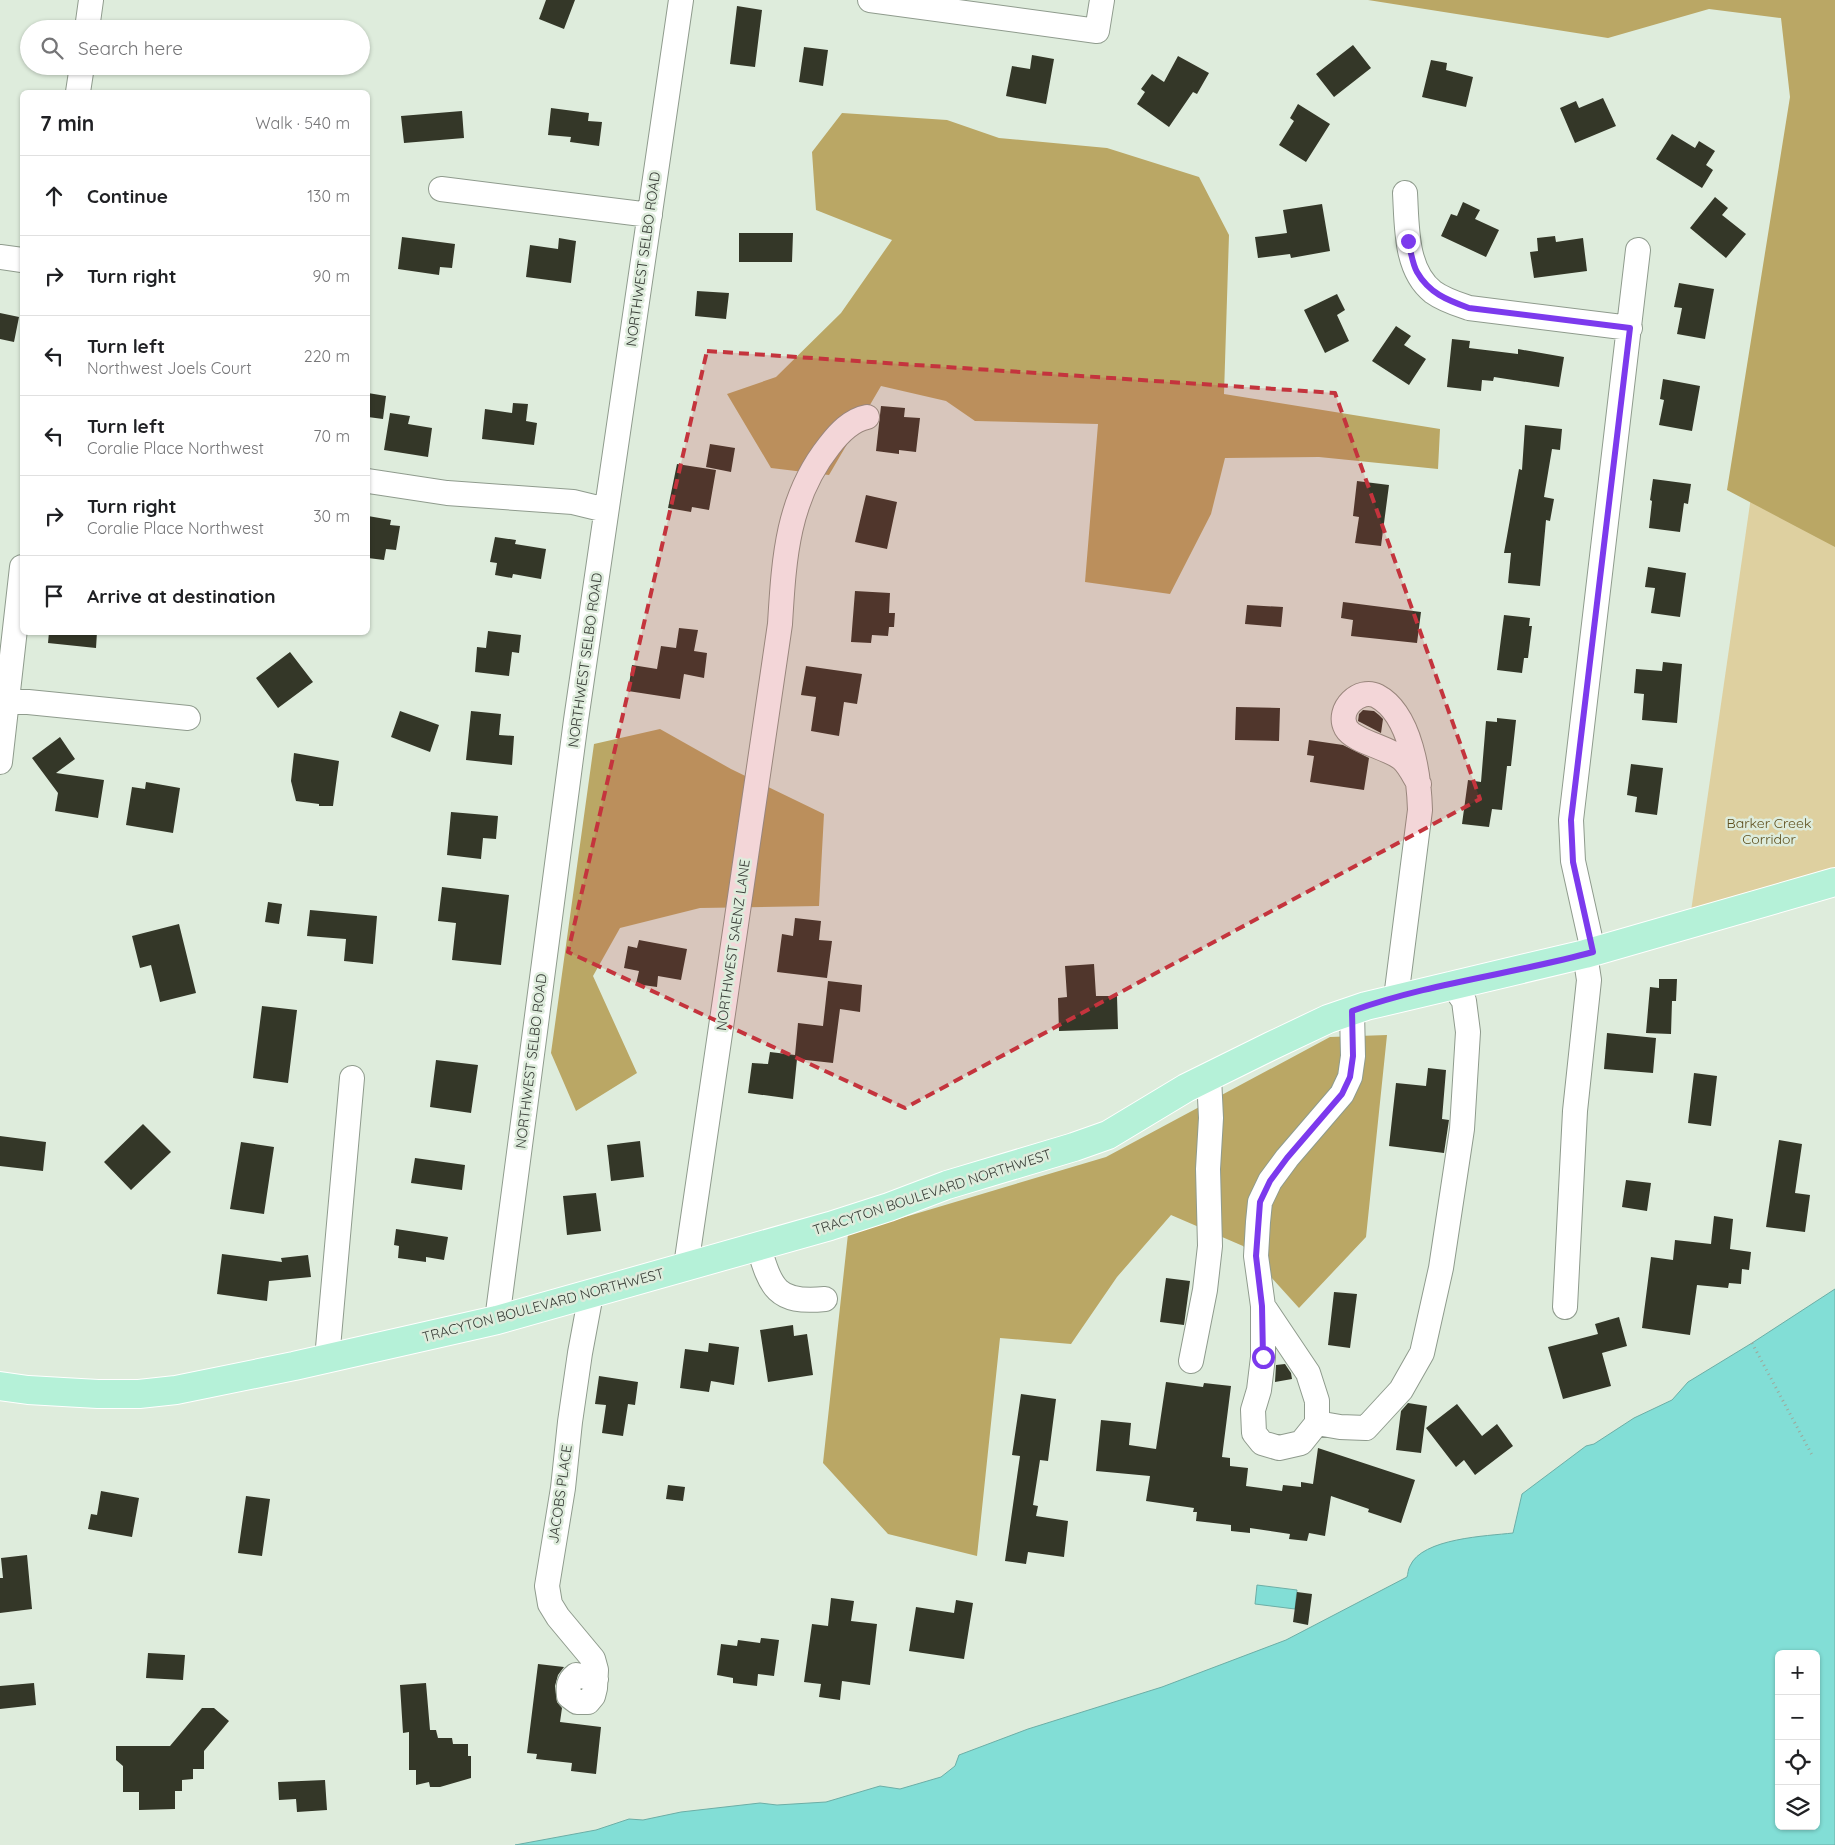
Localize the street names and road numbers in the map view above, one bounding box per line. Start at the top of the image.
street label: NORTHWEST SELBO ROAD [622,171,664,347]
street label: NORTHWEST SELBO ROAD [564,572,606,748]
street label: NORTHWEST SAENZ LANE [712,858,754,1032]
street label: NORTHWEST SELBO ROAD [511,972,551,1150]
street label: TRACYTON BOULEVARD NORTHWEST [811,1145,1053,1239]
street label: TRACYTON BOULEVARD NORTHWEST [420,1264,666,1346]
street label: JACOBS PLACE [544,1444,576,1544]

